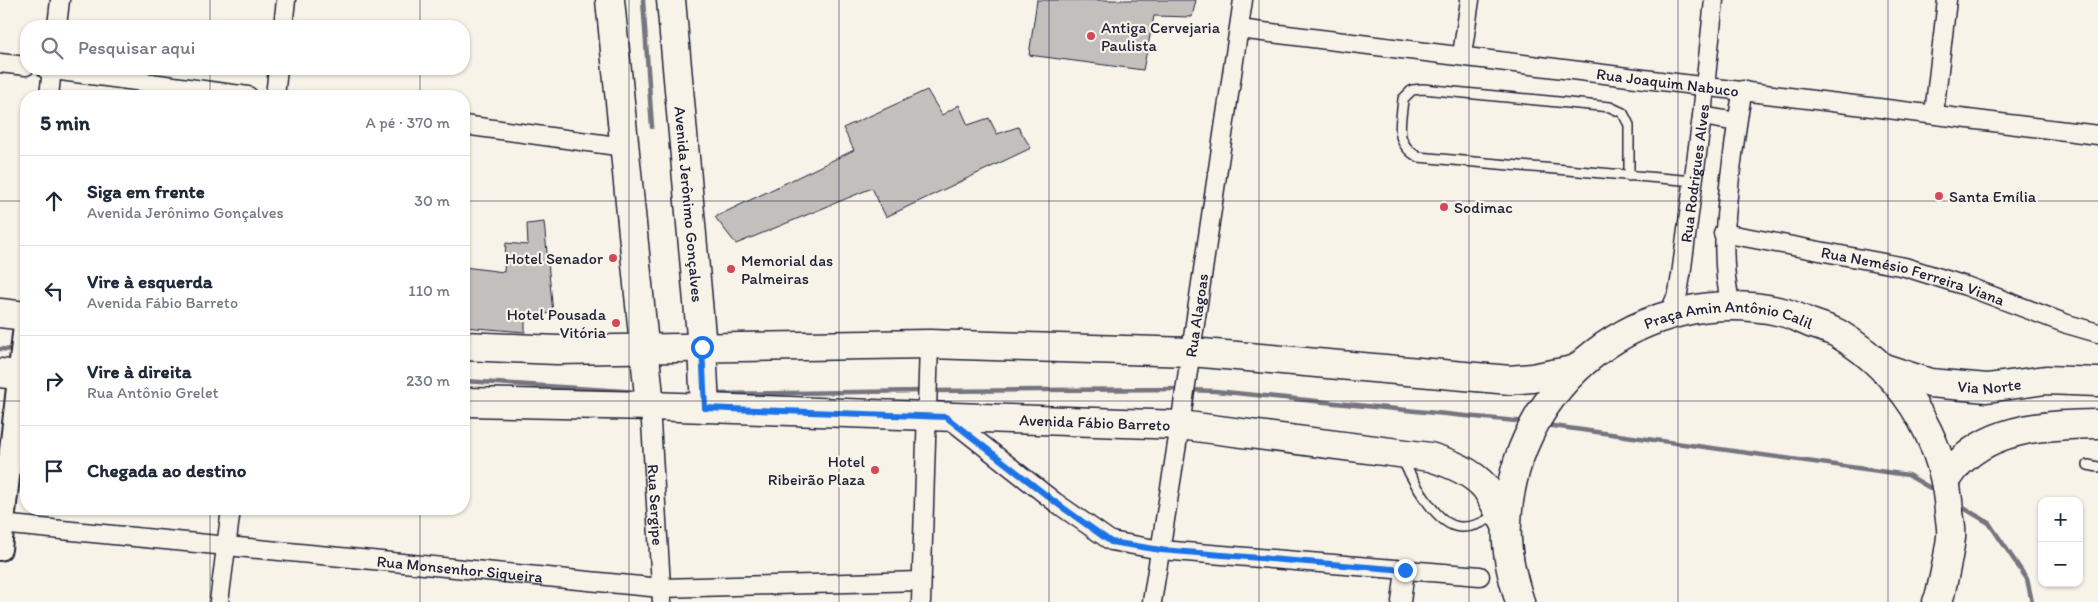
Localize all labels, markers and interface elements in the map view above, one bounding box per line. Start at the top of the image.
place label: Antiga Cervejaria Paulista [1101,18,1221,55]
search box [20,20,470,75]
marker: Antiga Cervejaria Paulista [1085,30,1097,42]
icon: search [38,34,66,62]
text: Pesquisar aqui [78,36,195,59]
street label: Rua Joaquim Nabuco [1595,64,1740,101]
street label: Rua Rodrigues Alves [1676,103,1713,244]
street label: Avenida Jerônimo Gonçalves [671,105,707,303]
text: 5 min [40,110,90,135]
text: A pé · 370 m [365,113,450,132]
text: Siga em frente [87,180,205,203]
icon: ahead [40,187,68,215]
place label: Santa Emília [1949,187,2037,206]
marker: Santa Emília [1933,190,1945,202]
text: 30 m [414,191,450,210]
place label: Sodimac [1454,198,1513,217]
marker: Sodimac [1438,201,1450,213]
text: Avenida Jerônimo Gonçalves [87,203,284,222]
street label: Rua Nemésio Ferreira Viana [1820,243,2008,310]
place label: Hotel Senador [505,249,603,268]
place label: Memorial das Palmeiras [741,251,833,288]
marker: Hotel Senador [607,252,619,264]
marker: Memorial das Palmeiras [725,263,737,275]
text: Vire à esquerda [87,270,213,293]
street label: Rua Alagoas [1181,272,1212,359]
icon: left [40,277,68,305]
text: 110 m [408,281,450,300]
text: Avenida Fábio Barreto [87,293,238,312]
text: Praça Amin Antônio Calil [1641,297,1816,333]
place label: Hotel Pousada Vitória [507,305,607,342]
marker: Hotel Pousada Vitória [610,317,622,329]
street label: Praça Amin Antônio Calil [1643,317,1815,337]
route start [691,336,714,359]
text: Vire à direita [87,360,192,383]
icon: right [40,367,68,395]
text: 230 m [406,371,450,390]
street label: Via Norte [1957,374,2022,399]
text: Rua Antônio Grelet [87,383,219,402]
street label: Avenida Fábio Barreto [1019,410,1171,435]
place label: Hotel Ribeirão Plaza [768,452,866,489]
icon: arrive [40,457,68,485]
text: Chegada ao destino [87,459,246,482]
street label: Rua Sergipe [644,464,668,546]
marker: Hotel Ribeirão Plaza [869,464,881,476]
map controls [2038,497,2083,587]
button: + [2038,497,2083,542]
button: − [2038,542,2083,587]
street label: Rua Monsenhor Siqueira [376,552,544,587]
route end [1394,559,1417,582]

